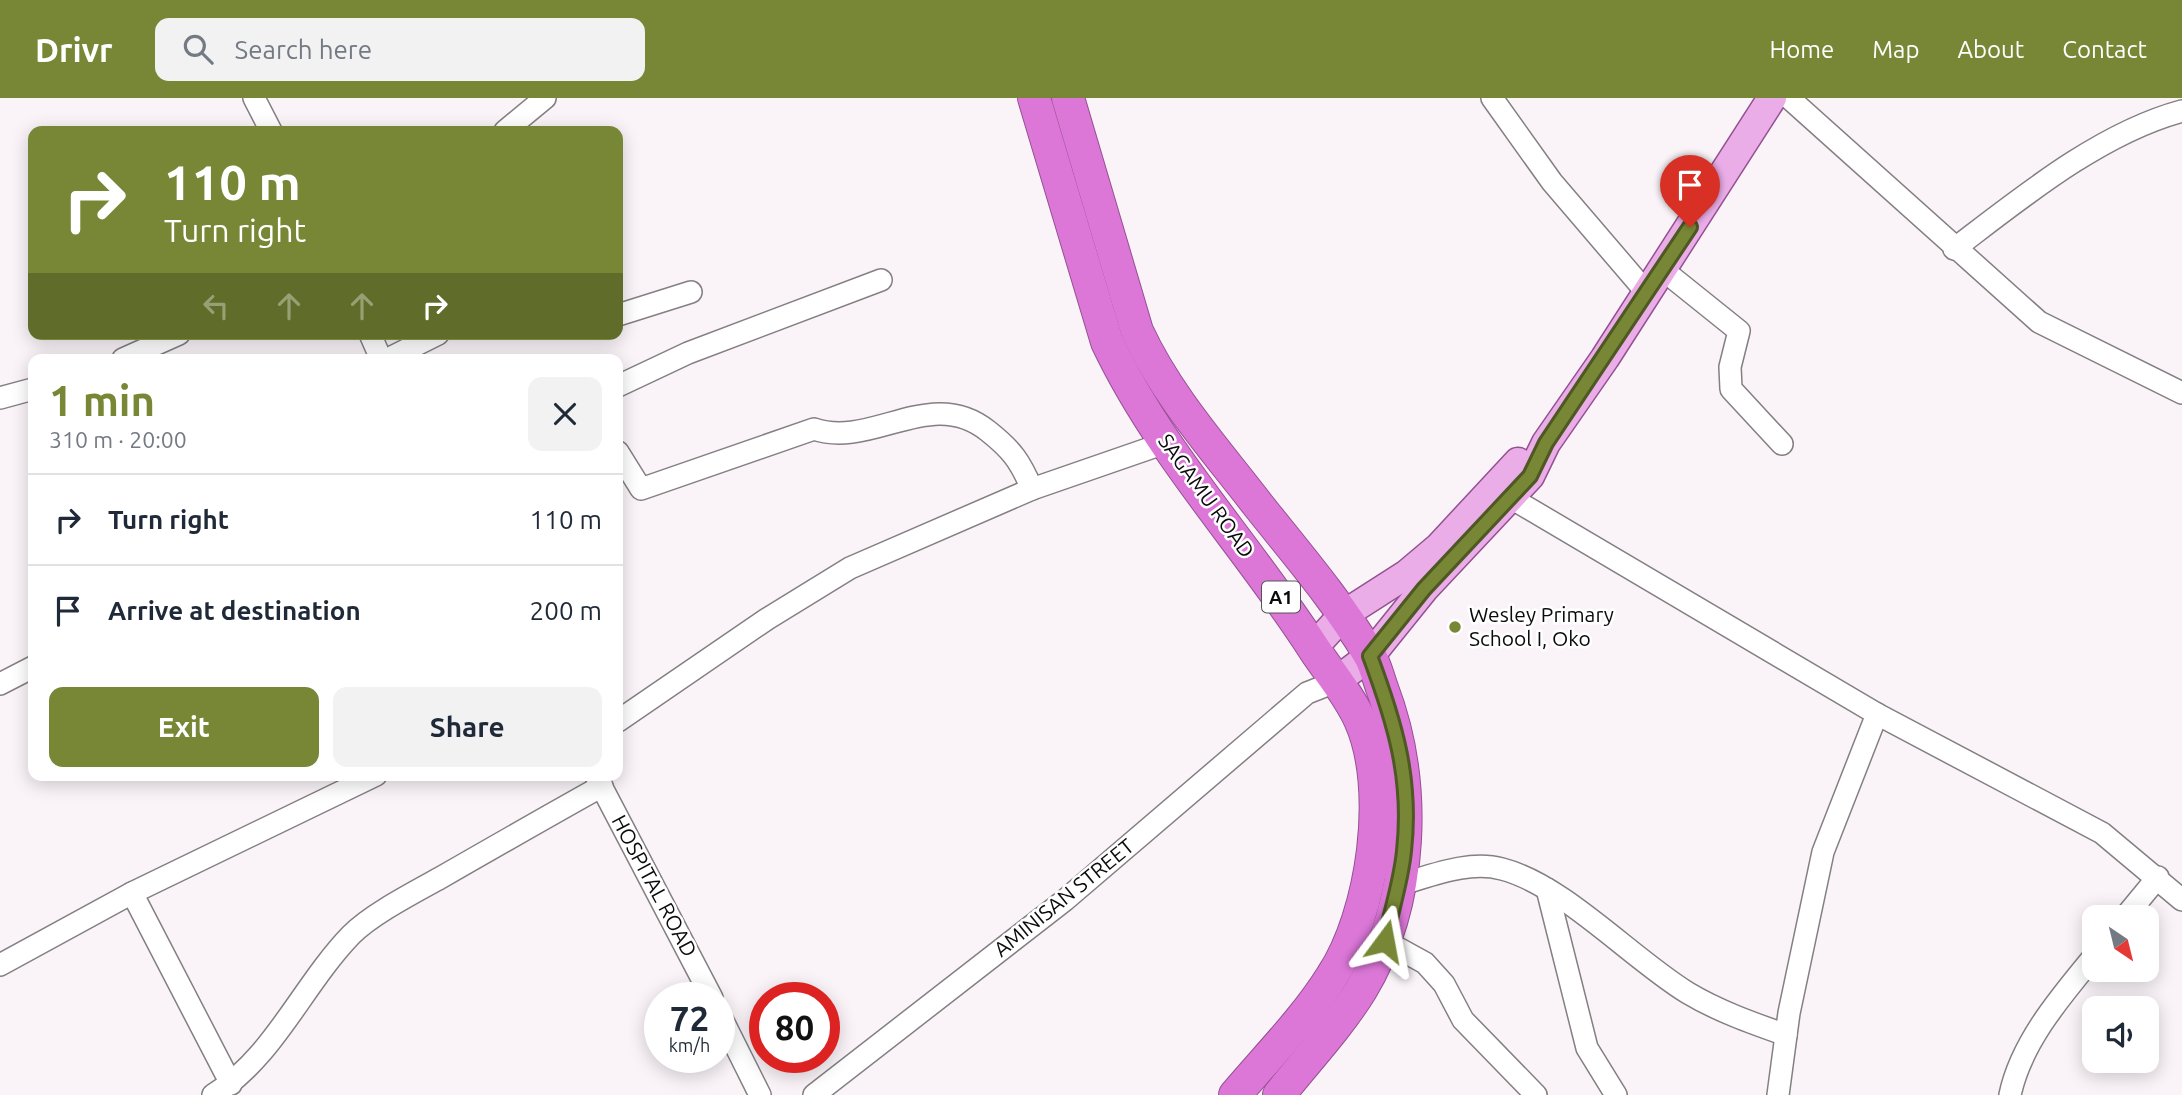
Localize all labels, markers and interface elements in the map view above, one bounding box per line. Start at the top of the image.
search box [155,18,645,81]
icon: search [179,30,217,68]
text: Drivr [35,31,113,68]
text: Search here [235,35,372,64]
text: Home [1769,36,1834,63]
text: Map [1872,36,1919,63]
text: About [1957,36,2024,63]
text: Contact [2062,36,2147,63]
icon: right [49,154,140,245]
text: 110 m [164,154,301,209]
pin [1660,155,1720,227]
icon: arrive [1671,166,1709,204]
text: Turn right [164,212,306,248]
icon: left [197,287,235,325]
icon: ahead [270,287,308,325]
icon: ahead [343,287,381,325]
icon: right [416,287,454,325]
text: 1 min [49,377,155,424]
button: close [528,377,602,451]
text: 310 m · 20:00 [49,427,187,452]
street label: SAGAMU ROAD [1154,429,1260,562]
icon: right [49,501,87,539]
text: Turn right [108,505,229,534]
text: 110 m [530,505,602,534]
road number: A1 [1262,582,1300,612]
icon: arrive [49,592,87,630]
text: Arrive at destination [108,596,361,625]
text: 200 m [530,596,602,625]
place label: Wesley Primary School I, Oko [1469,602,1614,650]
marker: Wesley Primary School I, Oko [1447,619,1463,635]
button: Exit [49,687,319,767]
button: Share [333,687,602,767]
street label: HOSPITAL ROAD [607,811,702,961]
street label: AMINISAN STREET [989,833,1138,961]
position arrow [1348,904,1422,978]
north arrow [2082,905,2160,982]
map controls [2082,905,2159,1073]
speed limit sign: 80 [749,982,840,1073]
button: sound [2082,996,2159,1073]
text: 72 [670,998,709,1038]
text: km/h [669,1035,710,1055]

